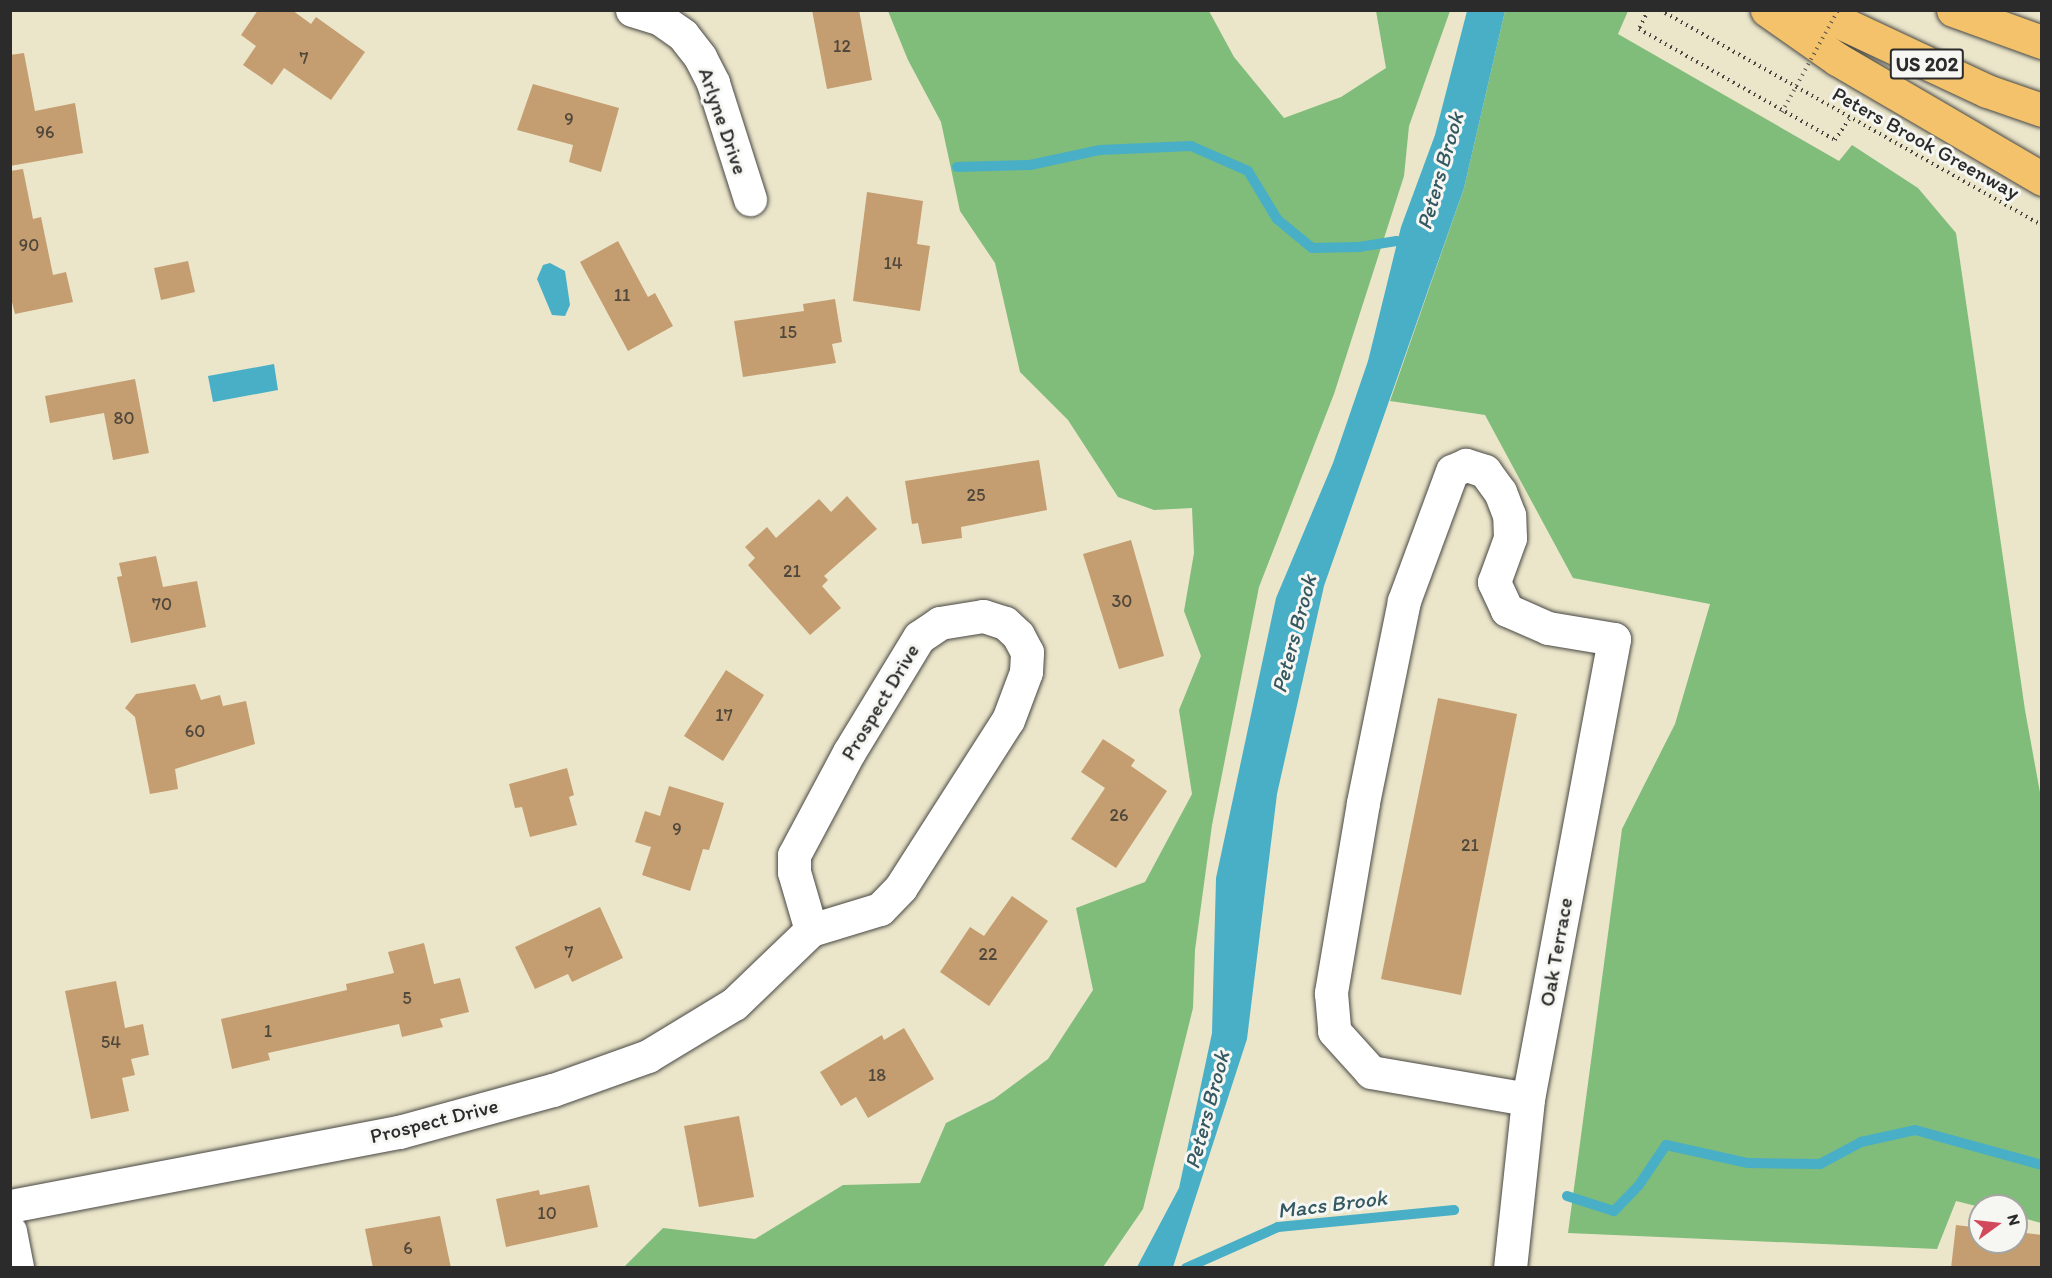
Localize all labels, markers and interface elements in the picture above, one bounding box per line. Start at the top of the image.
house number: 12 [833,35,851,57]
house number: 7 [300,47,308,69]
road number: US 202 [1890,47,1964,81]
street label: Arlyne Drive [693,64,753,178]
street label: Peters Brook Greenway [1828,81,2024,205]
house number: 9 [564,108,574,130]
water label: Peters Brook [1411,109,1469,233]
house number: 96 [36,121,54,143]
house number: 90 [19,234,39,256]
house number: 14 [883,252,903,274]
house number: 11 [614,284,630,306]
house number: 15 [779,321,797,343]
house number: 80 [114,407,134,429]
house number: 25 [967,484,985,506]
house number: 21 [783,560,801,582]
water label: Peters Brook [1266,572,1322,696]
house number: 30 [1112,590,1132,612]
house number: 70 [152,593,172,615]
street label: Prospect Drive [835,639,925,765]
house number: 17 [715,704,733,726]
house number: 60 [185,720,205,742]
house number: 26 [1110,804,1128,826]
house number: 9 [672,818,682,840]
house number: 21 [1461,834,1479,856]
street label: Oak Terrace [1534,897,1578,1007]
house number: 7 [565,941,573,963]
house number: 22 [979,943,997,965]
house number: 5 [402,987,412,1009]
house number: 1 [264,1020,272,1042]
house number: 54 [101,1031,121,1053]
water label: Peters Brook [1179,1048,1235,1172]
house number: 18 [868,1064,886,1086]
street label: Prospect Drive [367,1093,501,1149]
water label: Macs Brook [1276,1184,1388,1224]
north arrow [1968,1194,2028,1254]
house number: 10 [537,1202,557,1224]
text: N [2003,1212,2025,1227]
house number: 6 [403,1237,413,1259]

